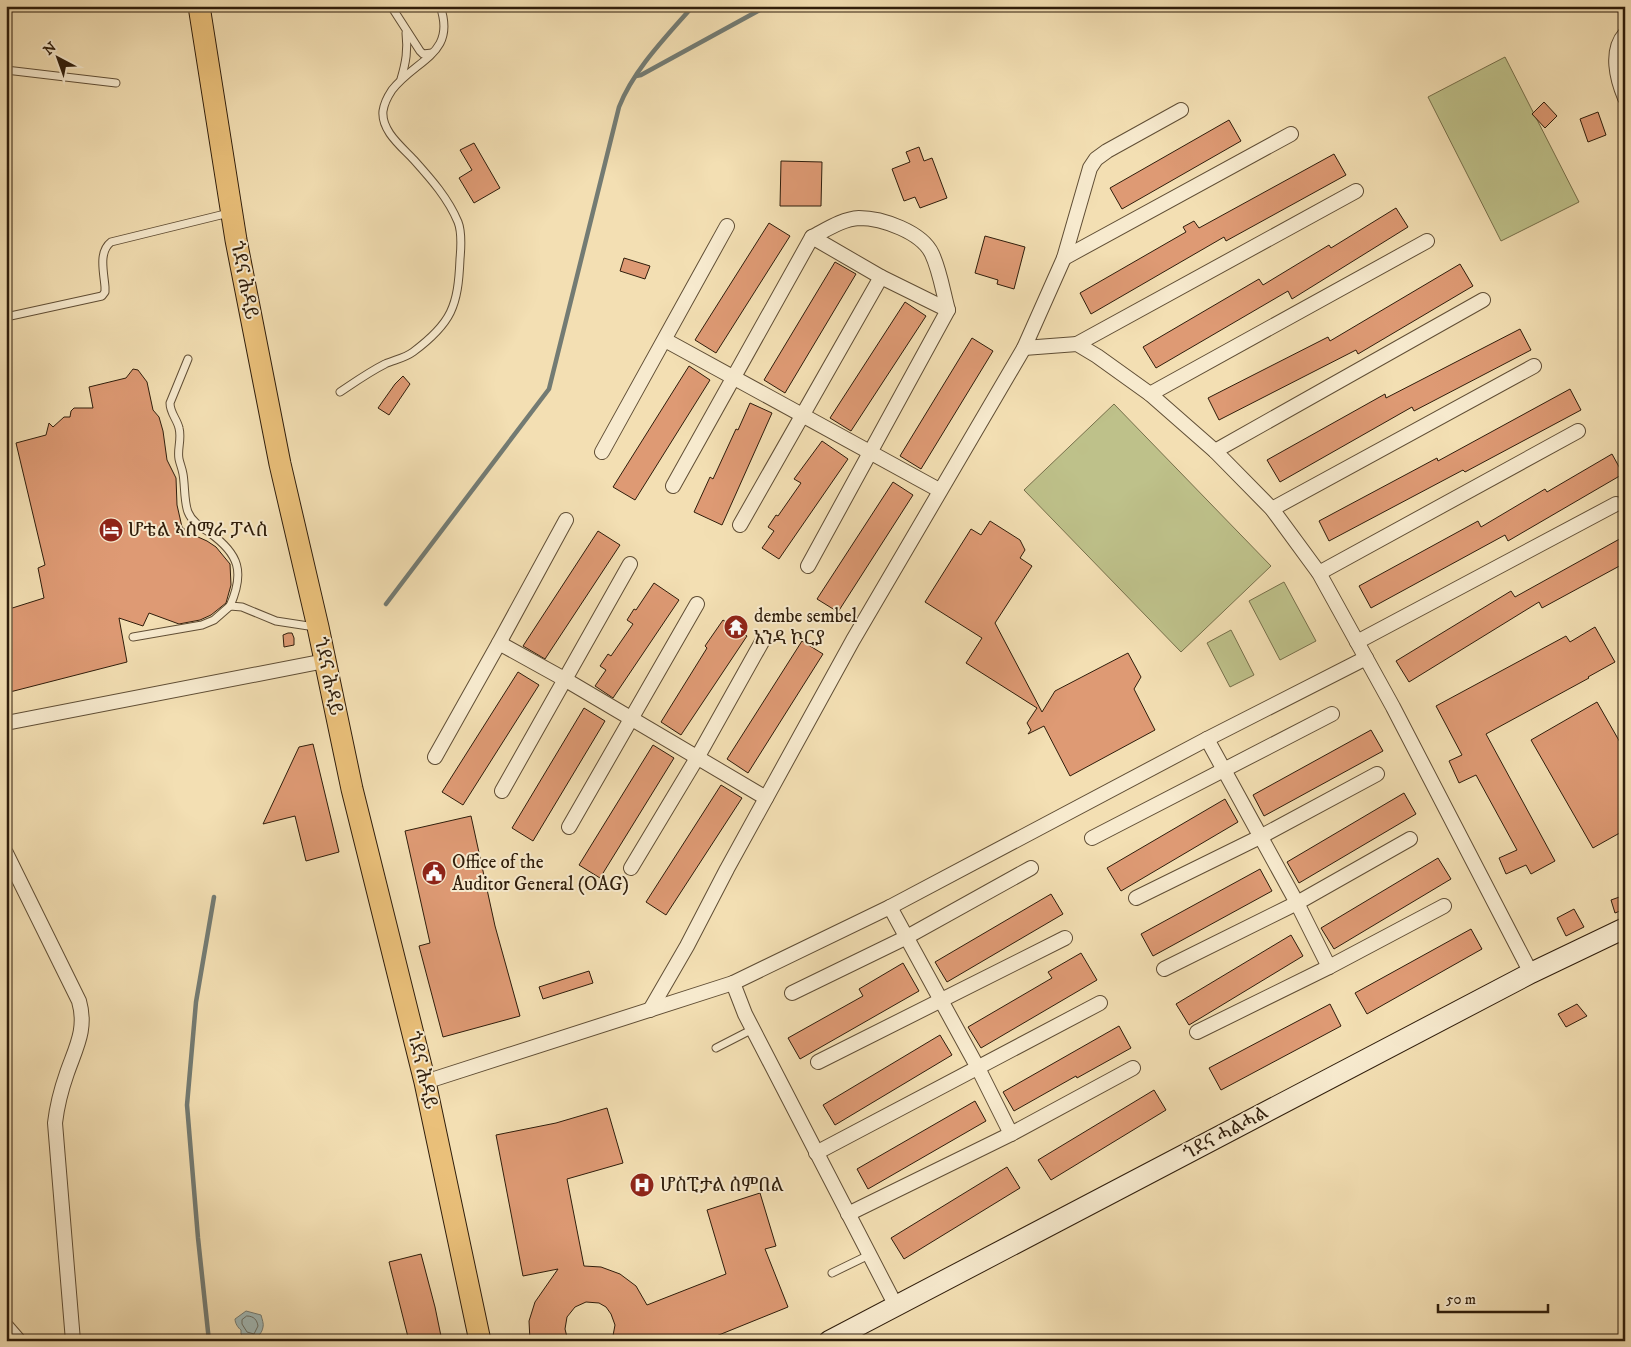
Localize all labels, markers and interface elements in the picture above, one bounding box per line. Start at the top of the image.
north arrow [32,32,82,82]
text: N [40,38,61,60]
street label: ጎደና ሕዳይ [225,239,263,321]
hotel icon: ሆቴል ኣስማራ ፓላስ [98,517,124,543]
place label: ሆቴል ኣስማራ ፓላስ [128,519,268,542]
place label: dembe sembel አንዳ ኮርያ [754,605,858,650]
temple icon: dembe sembel አንዳ ኮርያ [723,614,749,640]
street label: ጎደና ሕዳይ [309,635,347,717]
place label: Office of the Auditor General (OAG) [452,851,629,896]
public building icon: Office of the Auditor General (OAG) [421,860,447,886]
street label: ጎደና ሕዳይ [402,1029,442,1111]
street label: ጎደና ሓልሓል [1180,1101,1272,1165]
hospital icon: ሆስፒታል ሰምበል [629,1172,655,1198]
place label: ሆስፒታል ሰምበል [660,1174,784,1197]
scale bar [1438,1282,1548,1314]
text: 50 m [1446,1290,1476,1309]

